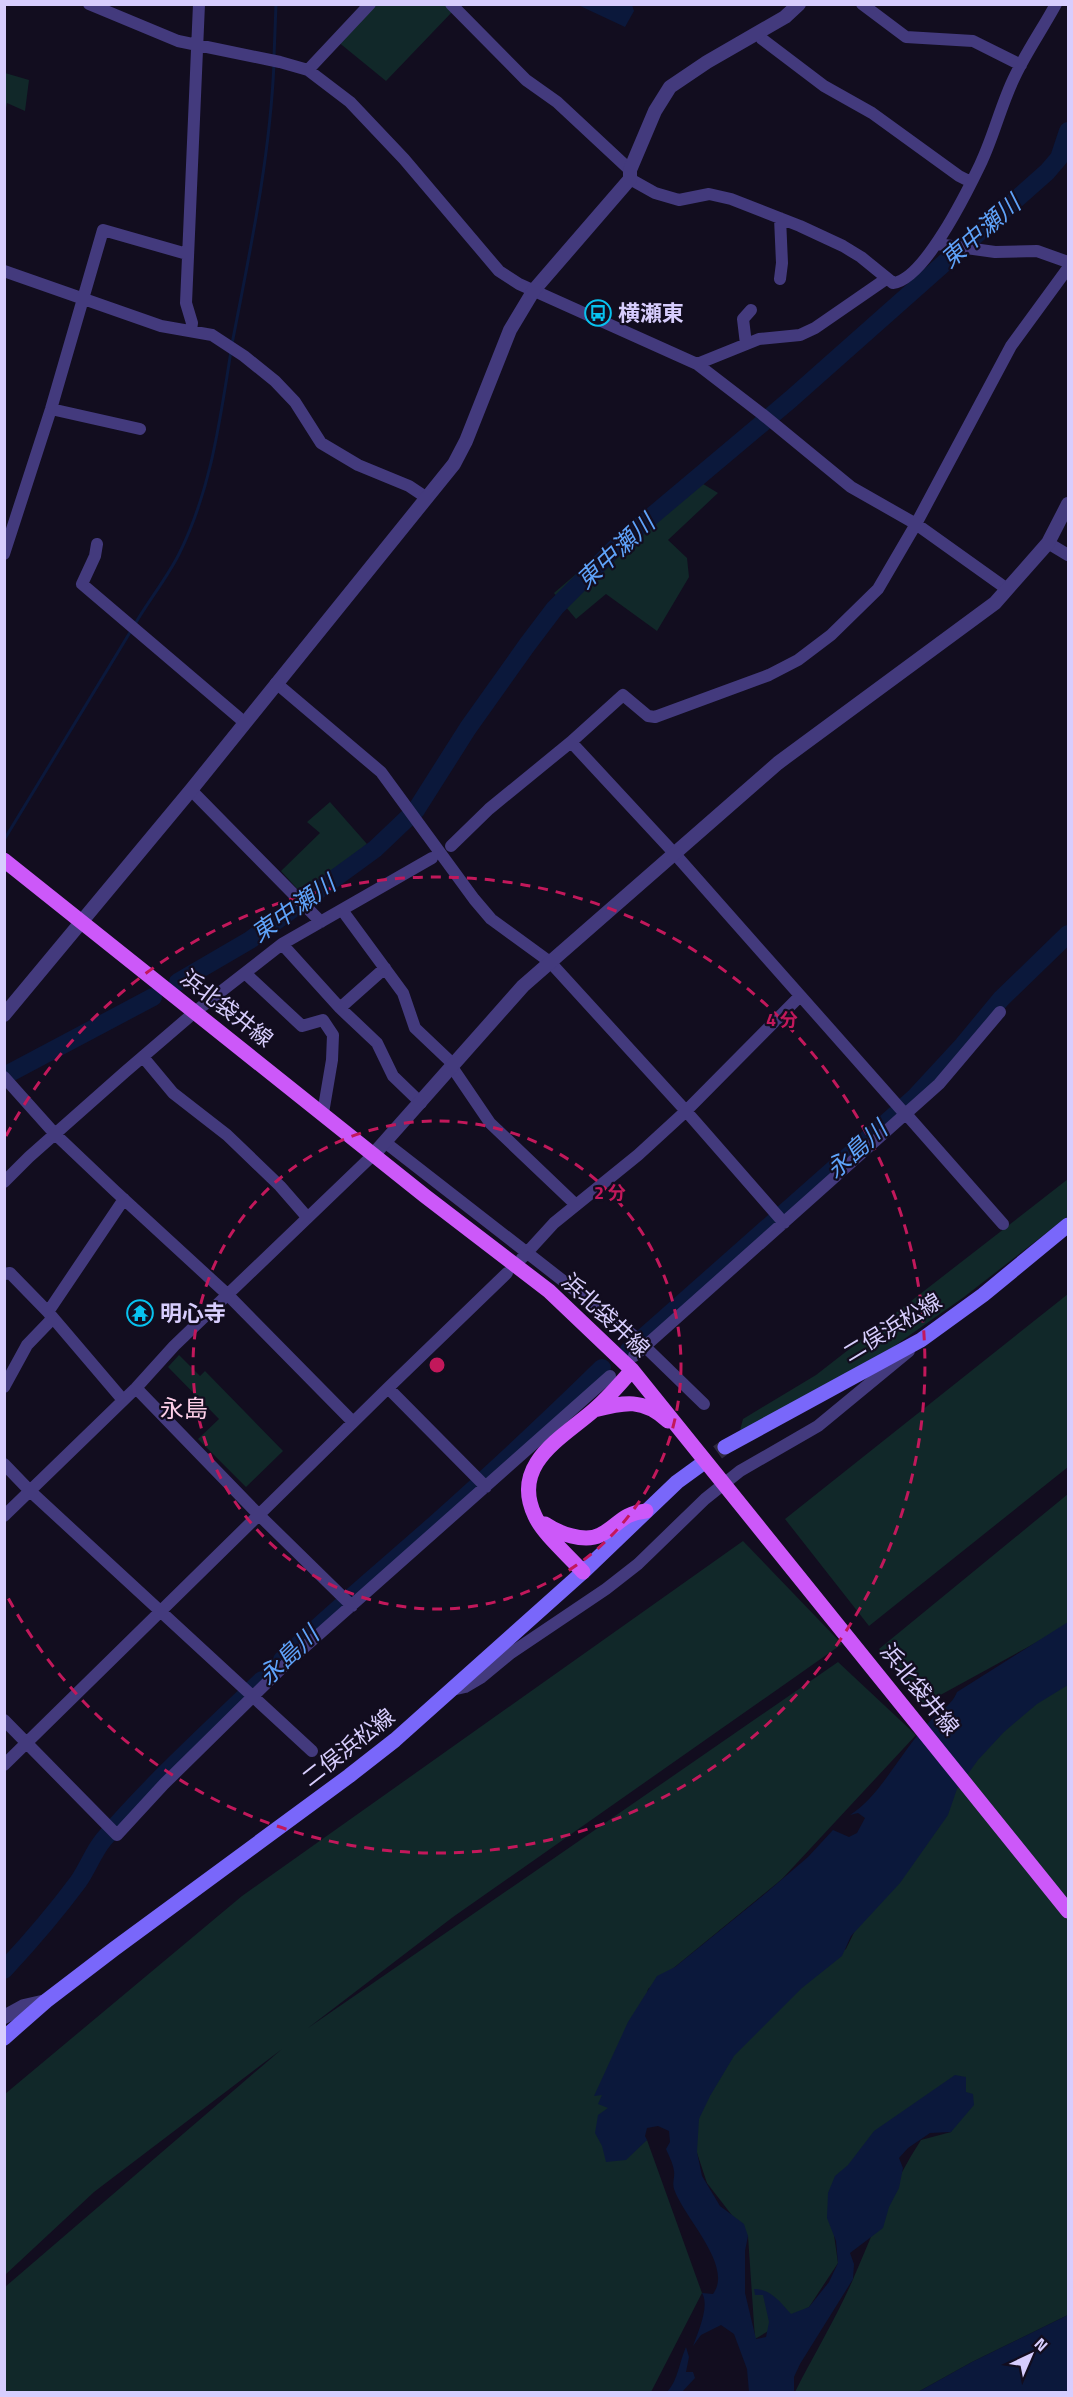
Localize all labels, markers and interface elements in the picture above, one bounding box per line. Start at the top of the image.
water label: 東中瀬川 [932,184,1030,276]
place label: 横瀬東 [618,296,684,330]
bus stop icon: 横瀬東 [583,298,613,328]
water label: 東中瀬川 [568,503,665,597]
water label: 東中瀬川 [243,864,345,950]
street label: 浜北袋井線 [173,961,281,1055]
text: 4 分 [766,1006,798,1033]
water label: 永島川 [817,1110,897,1186]
text: 2 分 [594,1179,626,1206]
street label: 浜北袋井線 [554,1265,658,1365]
street label: 二俣浜松線 [836,1284,948,1370]
place label: 明心寺 [160,1296,226,1330]
temple icon: 明心寺 [125,1298,155,1328]
centre of rings [427,1355,447,1375]
district label: 永島 [160,1390,208,1426]
water label: 永島川 [250,1615,329,1693]
street label: 浜北袋井線 [872,1636,968,1742]
street label: 二俣浜松線 [294,1700,402,1794]
north arrow [1001,2325,1061,2385]
text: N [1029,2332,1054,2357]

